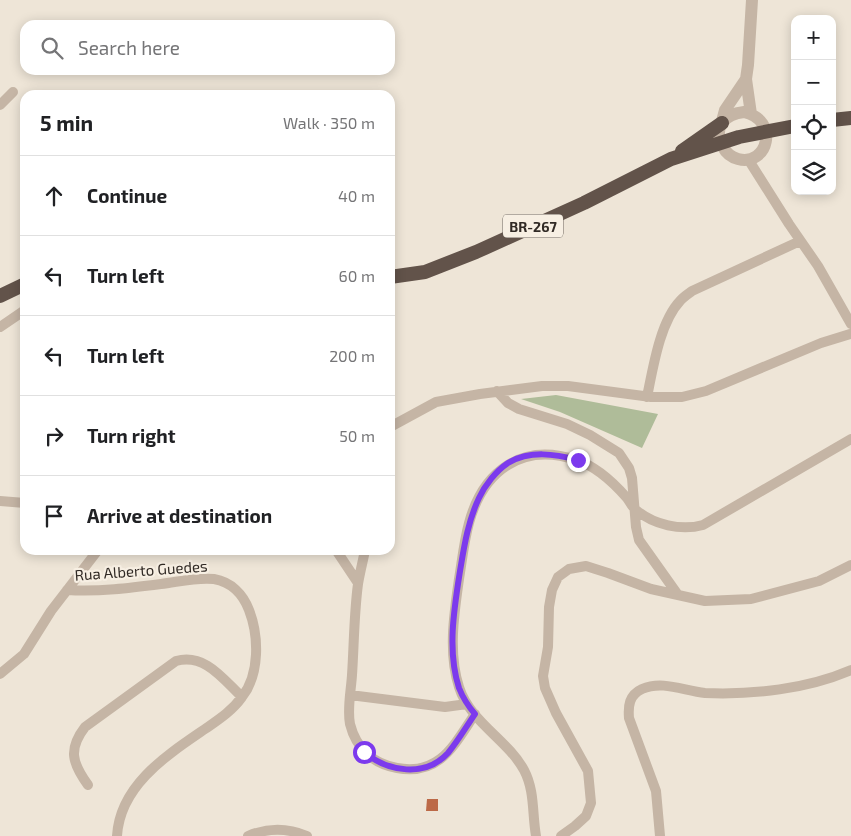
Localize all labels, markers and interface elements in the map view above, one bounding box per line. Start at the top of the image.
map controls [791,15,836,195]
button: + [791,15,836,60]
search box [20,20,395,75]
icon: search [38,34,66,62]
text: Search here [78,36,180,59]
button: − [791,60,836,105]
button: locate [791,105,836,150]
text: 5 min [40,110,93,135]
text: Walk · 350 m [283,113,375,132]
button: layers [791,150,836,195]
icon: ahead [40,182,68,210]
text: Continue [87,184,167,207]
text: 40 m [338,186,375,205]
road number: BR-267 [503,215,563,238]
icon: left [40,262,68,290]
text: Turn left [87,264,164,287]
text: 60 m [339,266,375,285]
icon: left [40,342,68,370]
text: Turn left [87,344,164,367]
text: 200 m [329,346,375,365]
icon: right [40,422,68,450]
text: Turn right [87,424,175,447]
text: 50 m [339,426,375,445]
route end [567,449,590,472]
icon: arrive [40,502,68,530]
text: Arrive at destination [87,504,272,527]
street label: Rua Alberto Guedes [74,556,208,584]
route start [353,741,376,764]

